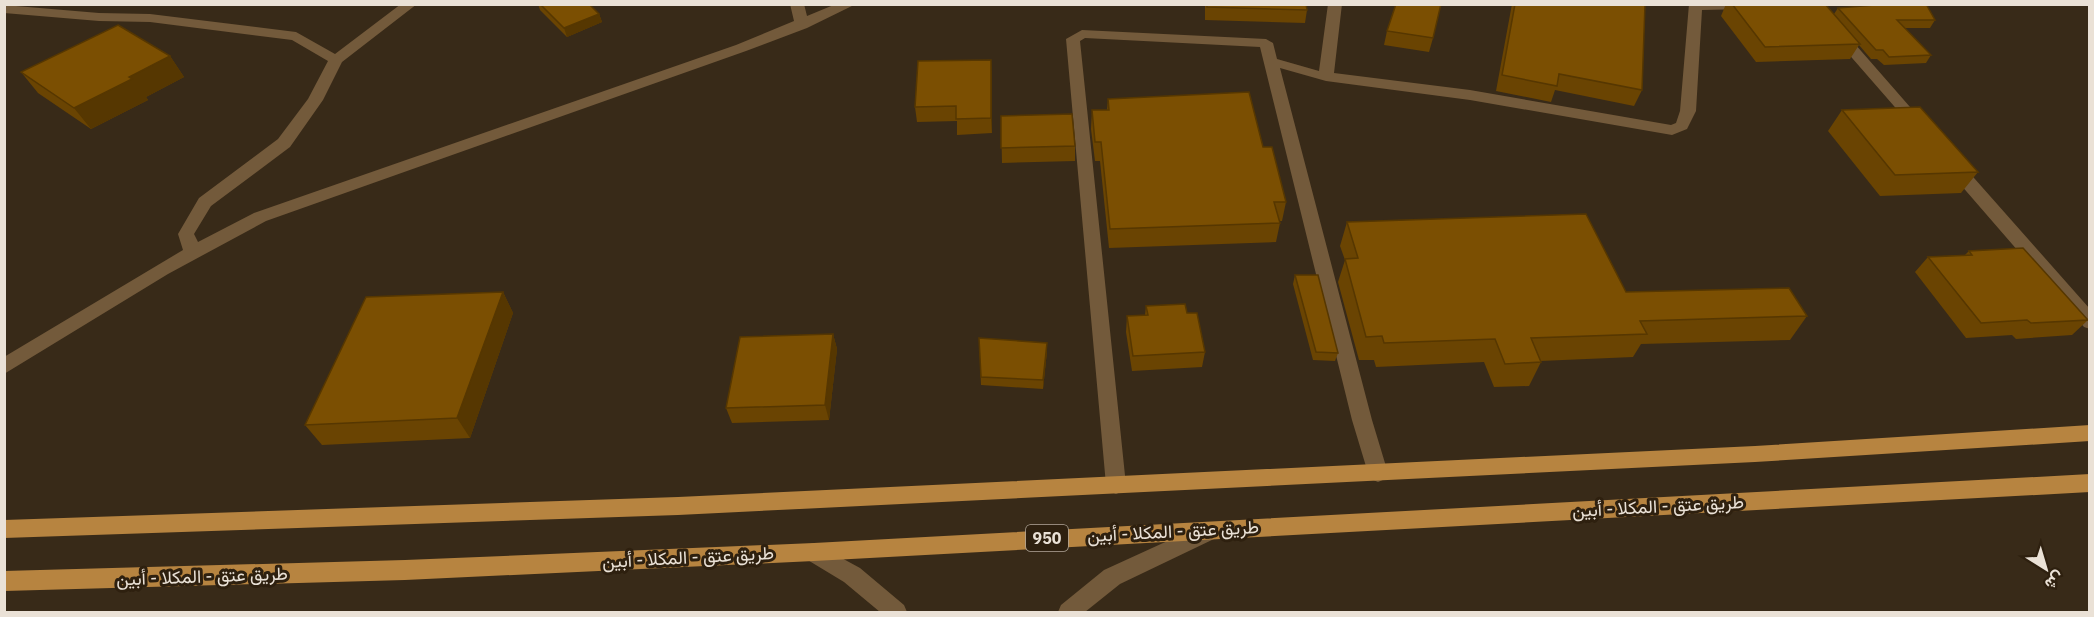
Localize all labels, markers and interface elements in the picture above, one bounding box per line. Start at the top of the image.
street label: طريق عتق - المكلا - أبين [1572,490,1744,522]
street label: طريق عتق - المكلا - أبين [1087,515,1259,547]
road number: 950 [1026,525,1068,551]
north arrow [2016,539,2076,599]
street label: طريق عتق - المكلا - أبين [602,541,774,573]
street label: طريق عتق - المكلا - أبين [116,562,288,590]
text: ش [2041,567,2069,595]

